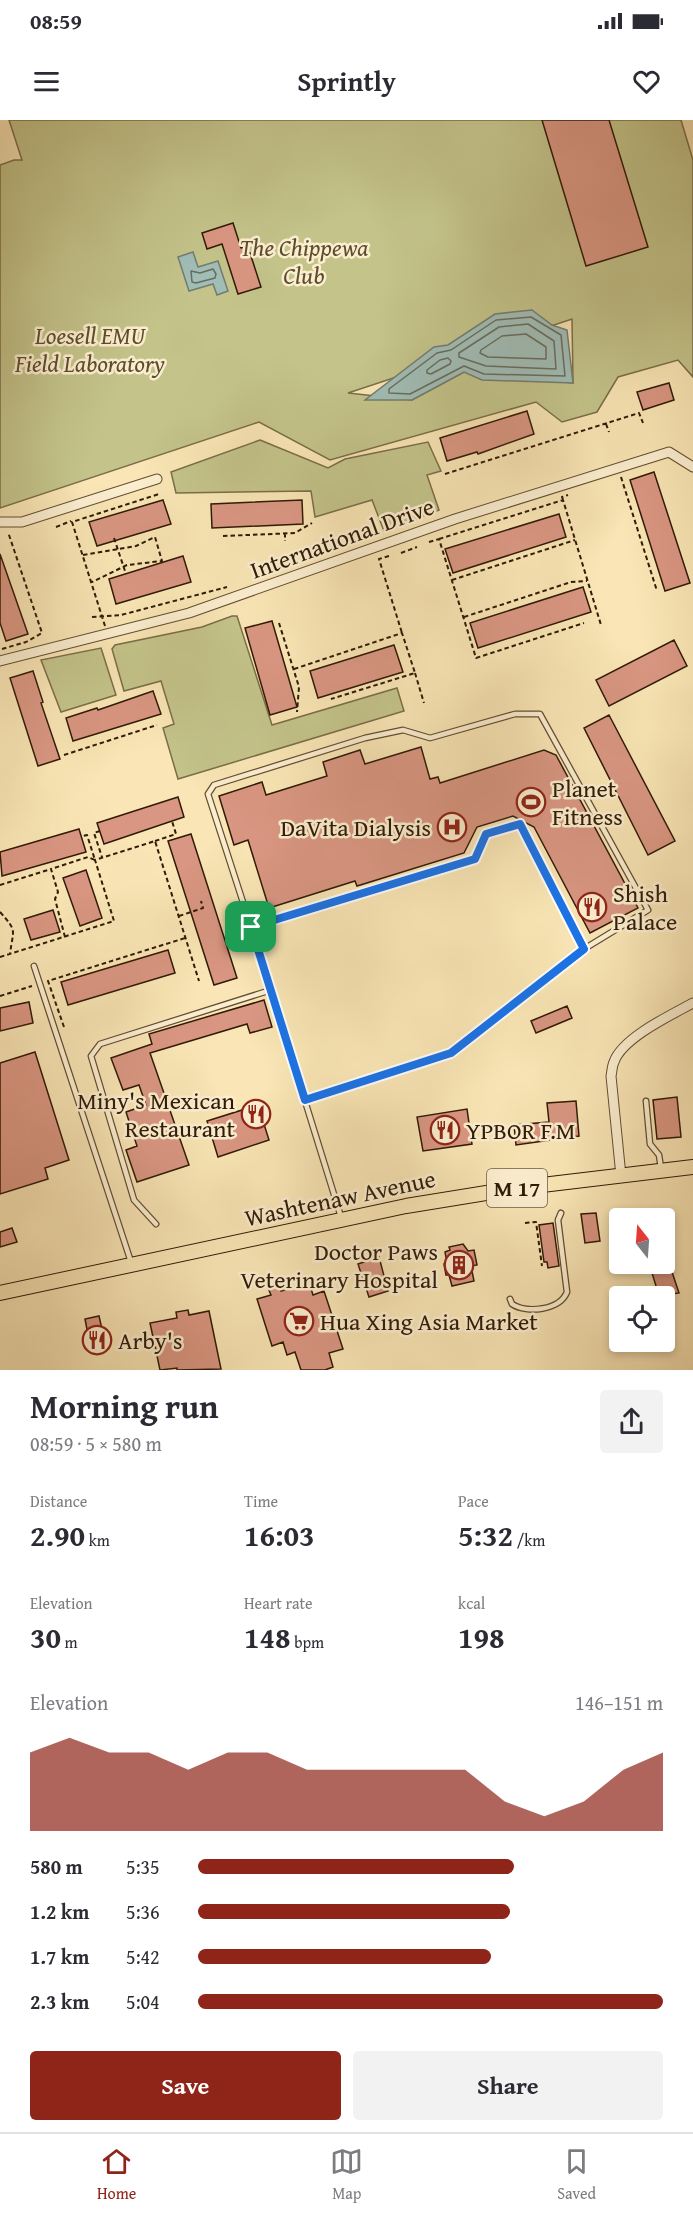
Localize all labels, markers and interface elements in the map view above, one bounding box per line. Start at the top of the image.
text: 08:59 [30,5,82,37]
text: Sprintly [297,61,396,101]
icon: menu [30,65,63,98]
icon: heart [630,65,663,98]
park label: The Chippewa Club [240,230,368,293]
park label: Loesell EMU Field Laboratory [14,318,165,381]
street label: International Drive [245,488,439,588]
place label: Planet Fitness [552,771,623,834]
sports icon: Planet Fitness [515,786,547,818]
place label: DaVita Dialysis [280,810,431,845]
hospital icon: DaVita Dialysis [436,811,468,843]
place label: Shish Palace [613,876,677,939]
restaurant icon: Shish Palace [576,891,608,923]
pin [225,901,276,952]
icon: arrive [234,910,267,943]
place label: Miny's Mexican Restaurant [77,1083,236,1146]
restaurant icon: Miny's Mexican Restaurant [240,1098,272,1130]
place label: YPBOR F.M [466,1113,575,1148]
restaurant icon: YPBOR F.M [429,1114,461,1146]
street label: Washtenaw Avenue [241,1161,439,1235]
road number: M 17 [487,1169,547,1207]
north arrow [609,1208,675,1274]
map controls [609,1208,675,1352]
place label: Doctor Paws Veterinary Hospital [240,1234,438,1297]
building icon: Doctor Paws Veterinary Hospital [443,1249,475,1281]
button: locate [609,1286,675,1352]
place label: Hua Xing Asia Market [320,1304,538,1339]
supermarket icon: Hua Xing Asia Market [283,1305,315,1337]
place label: Arby's [118,1323,183,1358]
restaurant icon: Arby's [81,1324,113,1356]
text: Morning run [30,1382,219,1430]
button: share [600,1390,663,1453]
text: 08:59 · 5 × 580 m [30,1429,162,1458]
text: Distance [30,1489,87,1513]
text: Time [244,1489,278,1513]
text: Pace [458,1489,489,1513]
text: 2.90 [30,1513,85,1557]
text: 16:03 [244,1513,315,1557]
text: 5:32 [458,1513,513,1557]
text: km [85,1528,110,1552]
text: /km [513,1528,545,1552]
text: Elevation [30,1591,93,1615]
text: Heart rate [244,1591,313,1615]
text: kcal [458,1591,485,1615]
text: 30 [30,1615,61,1659]
text: 148 [244,1615,291,1659]
text: 198 [458,1615,505,1659]
text: m [61,1630,78,1654]
text: bpm [291,1630,324,1654]
text: Elevation [30,1688,108,1717]
text: 146–151 m [575,1688,663,1717]
text: 580 m [30,1852,83,1881]
text: 5:35 [126,1852,160,1881]
text: 1.2 km [30,1897,89,1926]
text: 5:36 [126,1897,160,1926]
text: 1.7 km [30,1942,89,1971]
text: 5:42 [126,1942,160,1971]
text: 2.3 km [30,1987,89,2016]
text: 5:04 [126,1987,160,2016]
button: Save [30,2051,341,2120]
button: Share [353,2051,663,2120]
tab: Home [97,2145,136,2205]
tab: Map [330,2145,363,2205]
tab: Saved [557,2145,596,2205]

